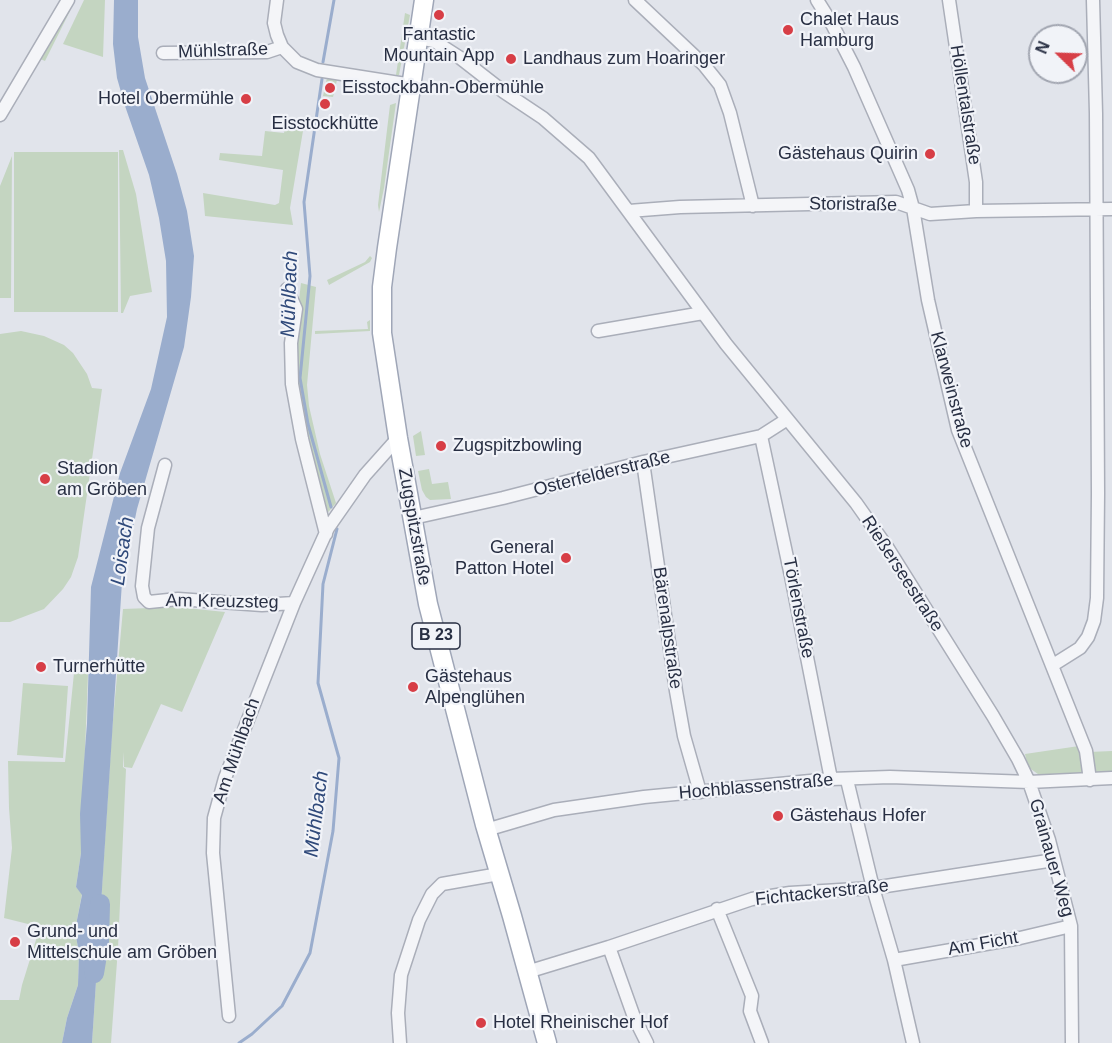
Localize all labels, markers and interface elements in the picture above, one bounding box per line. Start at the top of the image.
marker: Fantastic Mountain App [432,8,446,22]
place label: Chalet Haus Hamburg [800,9,899,52]
marker: Chalet Haus Hamburg [781,23,795,37]
place label: Fantastic Mountain App [383,24,495,66]
north arrow [1028,24,1088,84]
street label: Mühlstraße [178,39,268,63]
text: N [1033,39,1053,56]
street label: Höllentalstraße [945,44,985,166]
place label: Landhaus zum Hoaringer [523,48,725,70]
marker: Landhaus zum Hoaringer [504,52,518,66]
place label: Eisstockbahn-Obermühle [342,77,544,99]
marker: Eisstockbahn-Obermühle [323,81,337,95]
place label: Hotel Obermühle [98,88,234,110]
marker: Hotel Obermühle [239,92,253,106]
marker: Eisstockhütte [318,97,332,111]
place label: Eisstockhütte [271,113,379,135]
place label: Gästehaus Quirin [778,143,918,165]
marker: Gästehaus Quirin [923,147,937,161]
street label: Storistraße [809,193,897,217]
water label: Mühlbach [276,250,304,338]
street label: Klarweinstraße [925,329,977,451]
place label: Zugspitzbowling [453,435,582,457]
marker: Zugspitzbowling [434,439,448,453]
street label: Osterfelderstraße [531,447,673,501]
place label: Stadion am Gröben [57,458,147,500]
street label: Zugspitzstraße [393,467,435,587]
marker: Stadion am Gröben [38,472,52,486]
street label: Rießerseestraße [856,512,948,636]
water label: Loisach [106,515,140,587]
place label: General Patton Hotel [455,537,554,580]
marker: General Patton Hotel [559,551,573,565]
street label: Törlenstraße [778,556,818,660]
street label: Bärenalpstraße [648,566,686,690]
street label: Am Kreuzsteg [165,590,279,614]
road number: B 23 [412,623,460,649]
place label: Turnerhütte [53,656,145,678]
marker: Turnerhütte [34,660,48,674]
place label: Gästehaus Alpenglühen [425,666,525,708]
marker: Gästehaus Alpenglühen [406,680,420,694]
street label: Am Mühlbach [209,695,265,807]
street label: Hochblassenstraße [678,769,834,805]
water label: Mühlbach [300,770,334,858]
street label: Grainauer Weg [1024,797,1078,919]
place label: Gästehaus Hofer [790,805,926,827]
marker: Gästehaus Hofer [771,809,785,823]
street label: Fichtackerstraße [754,875,890,911]
place label: Grund- und Mittelschule am Gröben [27,921,217,964]
street label: Am Ficht [946,927,1020,961]
marker: Grund- und Mittelschule am Gröben [8,935,22,949]
place label: Hotel Rheinischer Hof [493,1012,668,1034]
marker: Hotel Rheinischer Hof [474,1016,488,1030]

